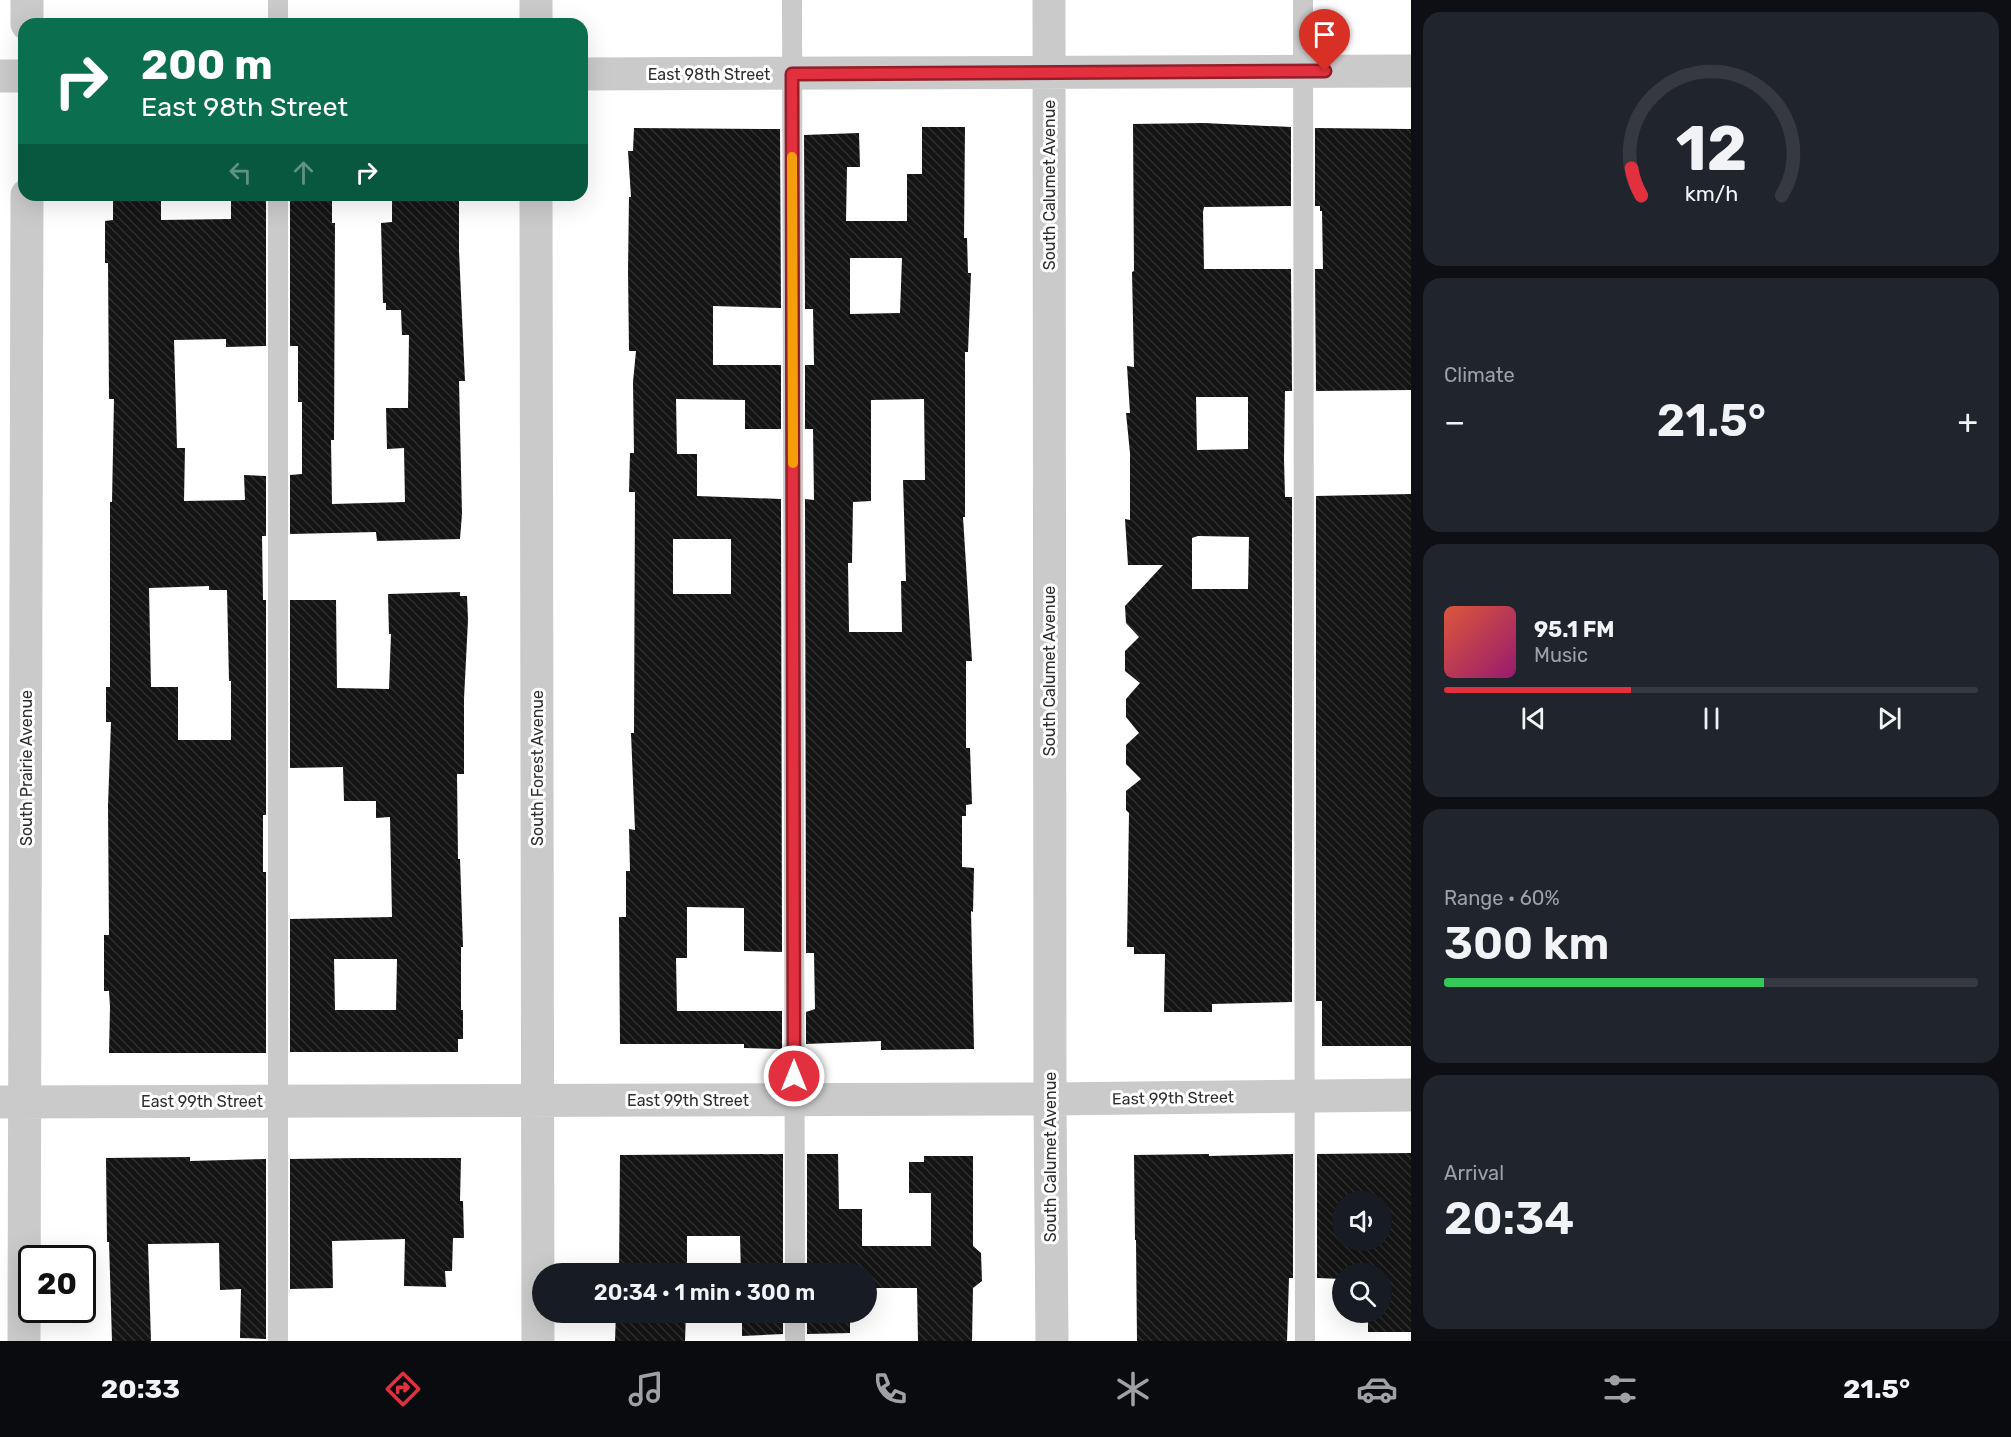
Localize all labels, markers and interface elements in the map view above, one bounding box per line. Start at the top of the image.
pin [1299,9,1350,71]
icon: arrive [1308,18,1341,51]
text: 200 m [141,40,273,90]
icon: right [42,42,120,120]
street label: East 98th Street [648,65,770,84]
text: East 98th Street [141,91,348,123]
street label: South Calumet Avenue [1040,100,1059,270]
text: 12 [1675,112,1747,186]
icon: left [224,156,257,189]
icon: ahead [287,156,320,189]
icon: right [350,156,383,189]
text: km/h [1684,181,1738,206]
text: Climate [1444,363,1515,387]
text: 21.5° [1657,394,1766,447]
text: − [1444,402,1465,441]
text: + [1957,402,1978,441]
street label: South Calumet Avenue [1040,586,1059,756]
text: 95.1 FM [1534,616,1614,643]
text: Music [1534,643,1588,667]
street label: South Prairie Avenue [17,690,36,846]
street label: South Forest Avenue [528,690,547,846]
icon: previous [1517,702,1550,735]
icon: pause [1695,702,1728,735]
icon: next [1873,702,1906,735]
text: Range · 60% [1444,886,1560,910]
text: 300 km [1444,917,1609,970]
position arrow [762,1044,826,1108]
street label: South Calumet Avenue [1041,1072,1060,1242]
street label: East 99th Street [1112,1087,1234,1109]
street label: East 99th Street [627,1091,749,1110]
street label: East 99th Street [141,1092,263,1111]
text: Arrival [1444,1161,1504,1185]
map controls [1332,1191,1392,1323]
button: sound [1332,1191,1392,1251]
text: 20:34 [1444,1192,1574,1245]
speed limit sign: 20 [18,1245,96,1323]
button: search [1332,1263,1392,1323]
text: 20:34 · 1 min · 300 m [594,1279,815,1306]
icon: directions [382,1368,424,1410]
icon: music [625,1368,667,1410]
icon: phone [869,1368,911,1410]
icon: climate [1112,1368,1154,1410]
icon: car [1356,1368,1398,1410]
icon: filters [1599,1368,1641,1410]
text: 20:33 [101,1373,180,1405]
text: 21.5° [1843,1373,1910,1405]

